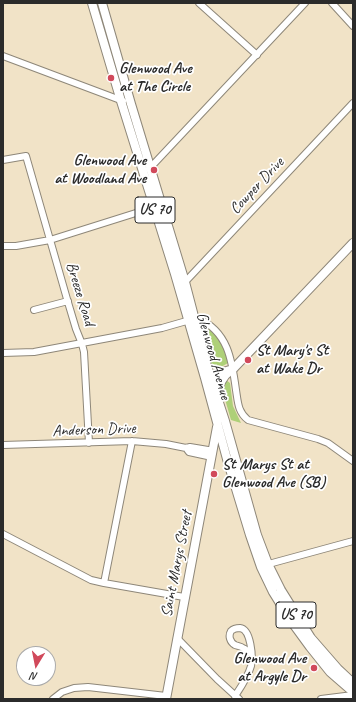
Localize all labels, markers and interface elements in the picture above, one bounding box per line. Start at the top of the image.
place label: Glenwood Ave at The Circle [119,59,191,97]
marker: Glenwood Ave at The Circle [106,73,116,83]
place label: Glenwood Ave at Woodland Ave [54,151,146,189]
street label: Cowper Drive [226,154,288,218]
marker: Glenwood Ave at Woodland Ave [149,165,159,175]
road number: US 70 [135,197,175,223]
street label: Breeze Road [61,260,99,328]
street label: Glenwood Avenue [191,310,235,402]
place label: St Mary's St at Wake Dr [256,341,328,379]
marker: St Mary's St at Wake Dr [243,355,253,365]
street label: Anderson Drive [52,419,136,441]
place label: St Marys St at Glenwood Ave (SB) [222,455,325,493]
marker: St Marys St at Glenwood Ave (SB) [209,469,219,479]
street label: Saint Marys Street [157,509,197,619]
road number: US 70 [276,602,316,628]
north arrow [16,646,56,686]
place label: Glenwood Ave at Argyle Dr [234,649,306,687]
marker: Glenwood Ave at Argyle Dr [309,663,319,673]
text: N [30,669,39,684]

